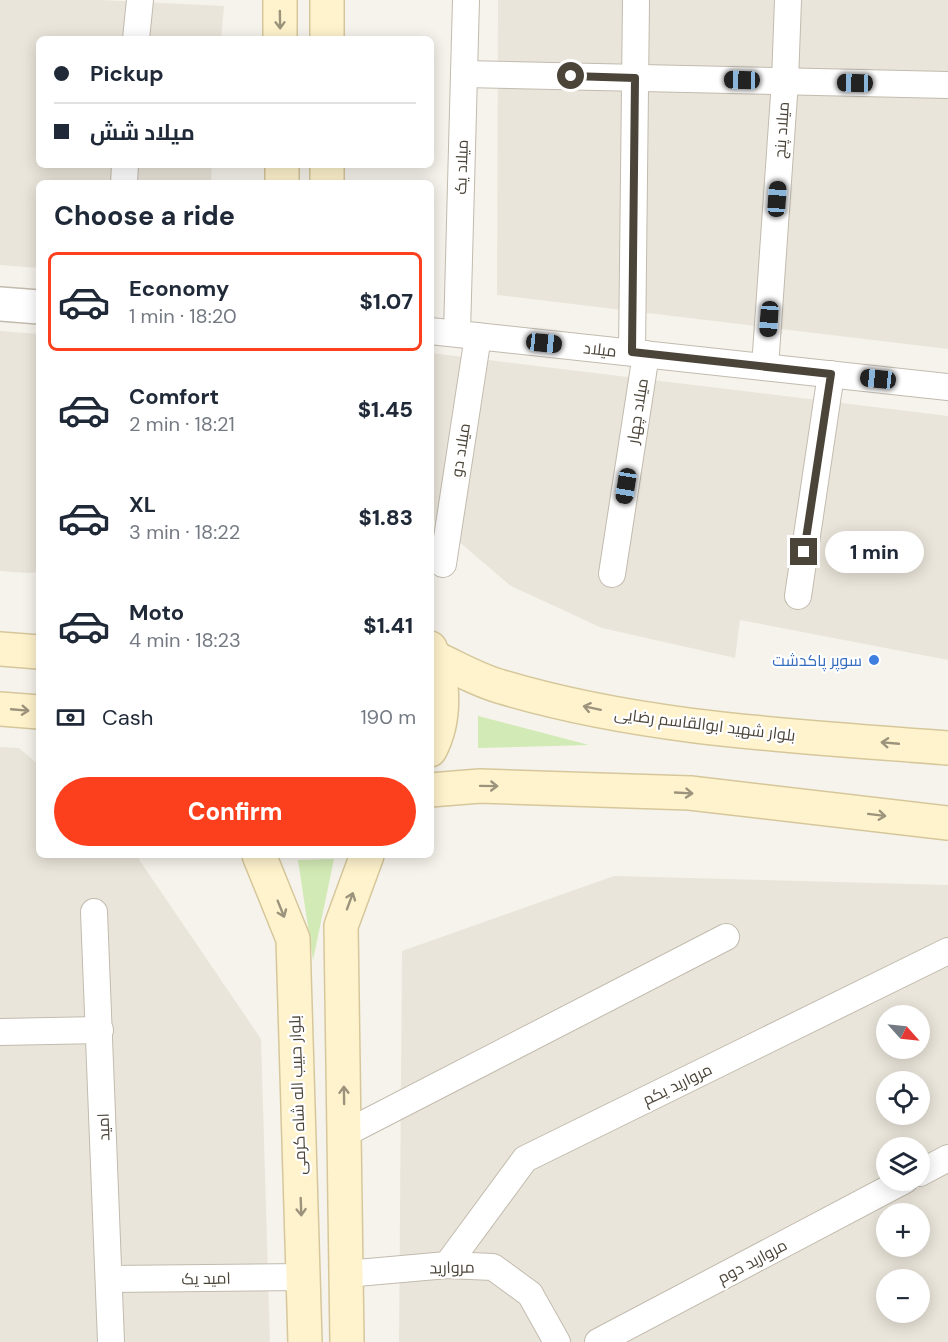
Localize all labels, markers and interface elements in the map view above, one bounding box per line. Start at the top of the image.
one-way arrow [274,9,286,29]
text: Pickup [90,59,164,88]
route start [557,62,584,89]
car [724,71,760,89]
car [837,74,873,92]
street label: میلاد پنج [769,101,795,159]
text: میلاد شش [90,118,195,147]
street label: میلاد یک [450,139,473,195]
car [767,180,787,218]
text: Choose a ride [54,198,235,233]
text: Economy [129,274,229,303]
icon: car [57,275,111,329]
text: $1.07 [360,287,413,316]
car [759,300,779,338]
text: 1 min · 18:20 [129,303,237,329]
car [525,332,563,354]
street label: میلاد [582,337,618,362]
car [859,368,897,390]
street label: میلاد چهار [622,377,654,446]
text: Comfort [129,382,219,411]
icon: car [57,383,111,437]
text: $1.45 [358,395,413,424]
text: 2 min · 18:21 [129,411,235,437]
street label: میلاد دو [446,422,475,478]
car [614,467,638,505]
text: XL [129,490,156,519]
icon: car [57,491,111,545]
text: $1.83 [359,503,413,532]
text: 3 min · 18:22 [129,519,240,545]
callout: 1 min [825,531,924,573]
route end [790,538,817,565]
text: 1 min [850,539,899,565]
text: Moto [129,598,184,627]
icon: car [57,599,111,653]
text: $1.41 [363,611,413,640]
text: 4 min · 18:23 [129,627,241,653]
place label: سوپر پاکدشت [772,650,862,672]
marker: سوپر پاکدشت [867,653,881,667]
icon: cash [54,701,87,734]
one-way arrow [583,702,602,714]
text: Cash [102,703,153,732]
street label: بلوار شهید ابوالقاسم رضایی [613,703,797,747]
text: 190 m [360,704,416,730]
one-way arrow [9,705,29,716]
one-way arrow [880,737,900,748]
button: Confirm [54,777,416,846]
one-way arrow [478,780,498,792]
one-way arrow [673,787,693,798]
one-way arrow [867,809,887,820]
one-way arrow [345,892,356,911]
one-way arrow [276,899,287,918]
north arrow [876,1005,930,1059]
map controls [876,1005,930,1323]
street label: بلوار حبیب اله شاه کرمی [284,1015,311,1175]
street label: مروارید یکم [639,1059,716,1111]
button: locate [876,1071,930,1125]
one-way arrow [338,1085,349,1105]
street label: امید [93,1113,114,1141]
button: layers [876,1137,930,1191]
one-way arrow [295,1196,306,1216]
button: + [876,1203,930,1257]
street label: مروارید دوم [714,1234,791,1289]
street label: مروارید [429,1257,475,1278]
street label: امید یک [181,1268,231,1289]
button: − [876,1269,930,1323]

